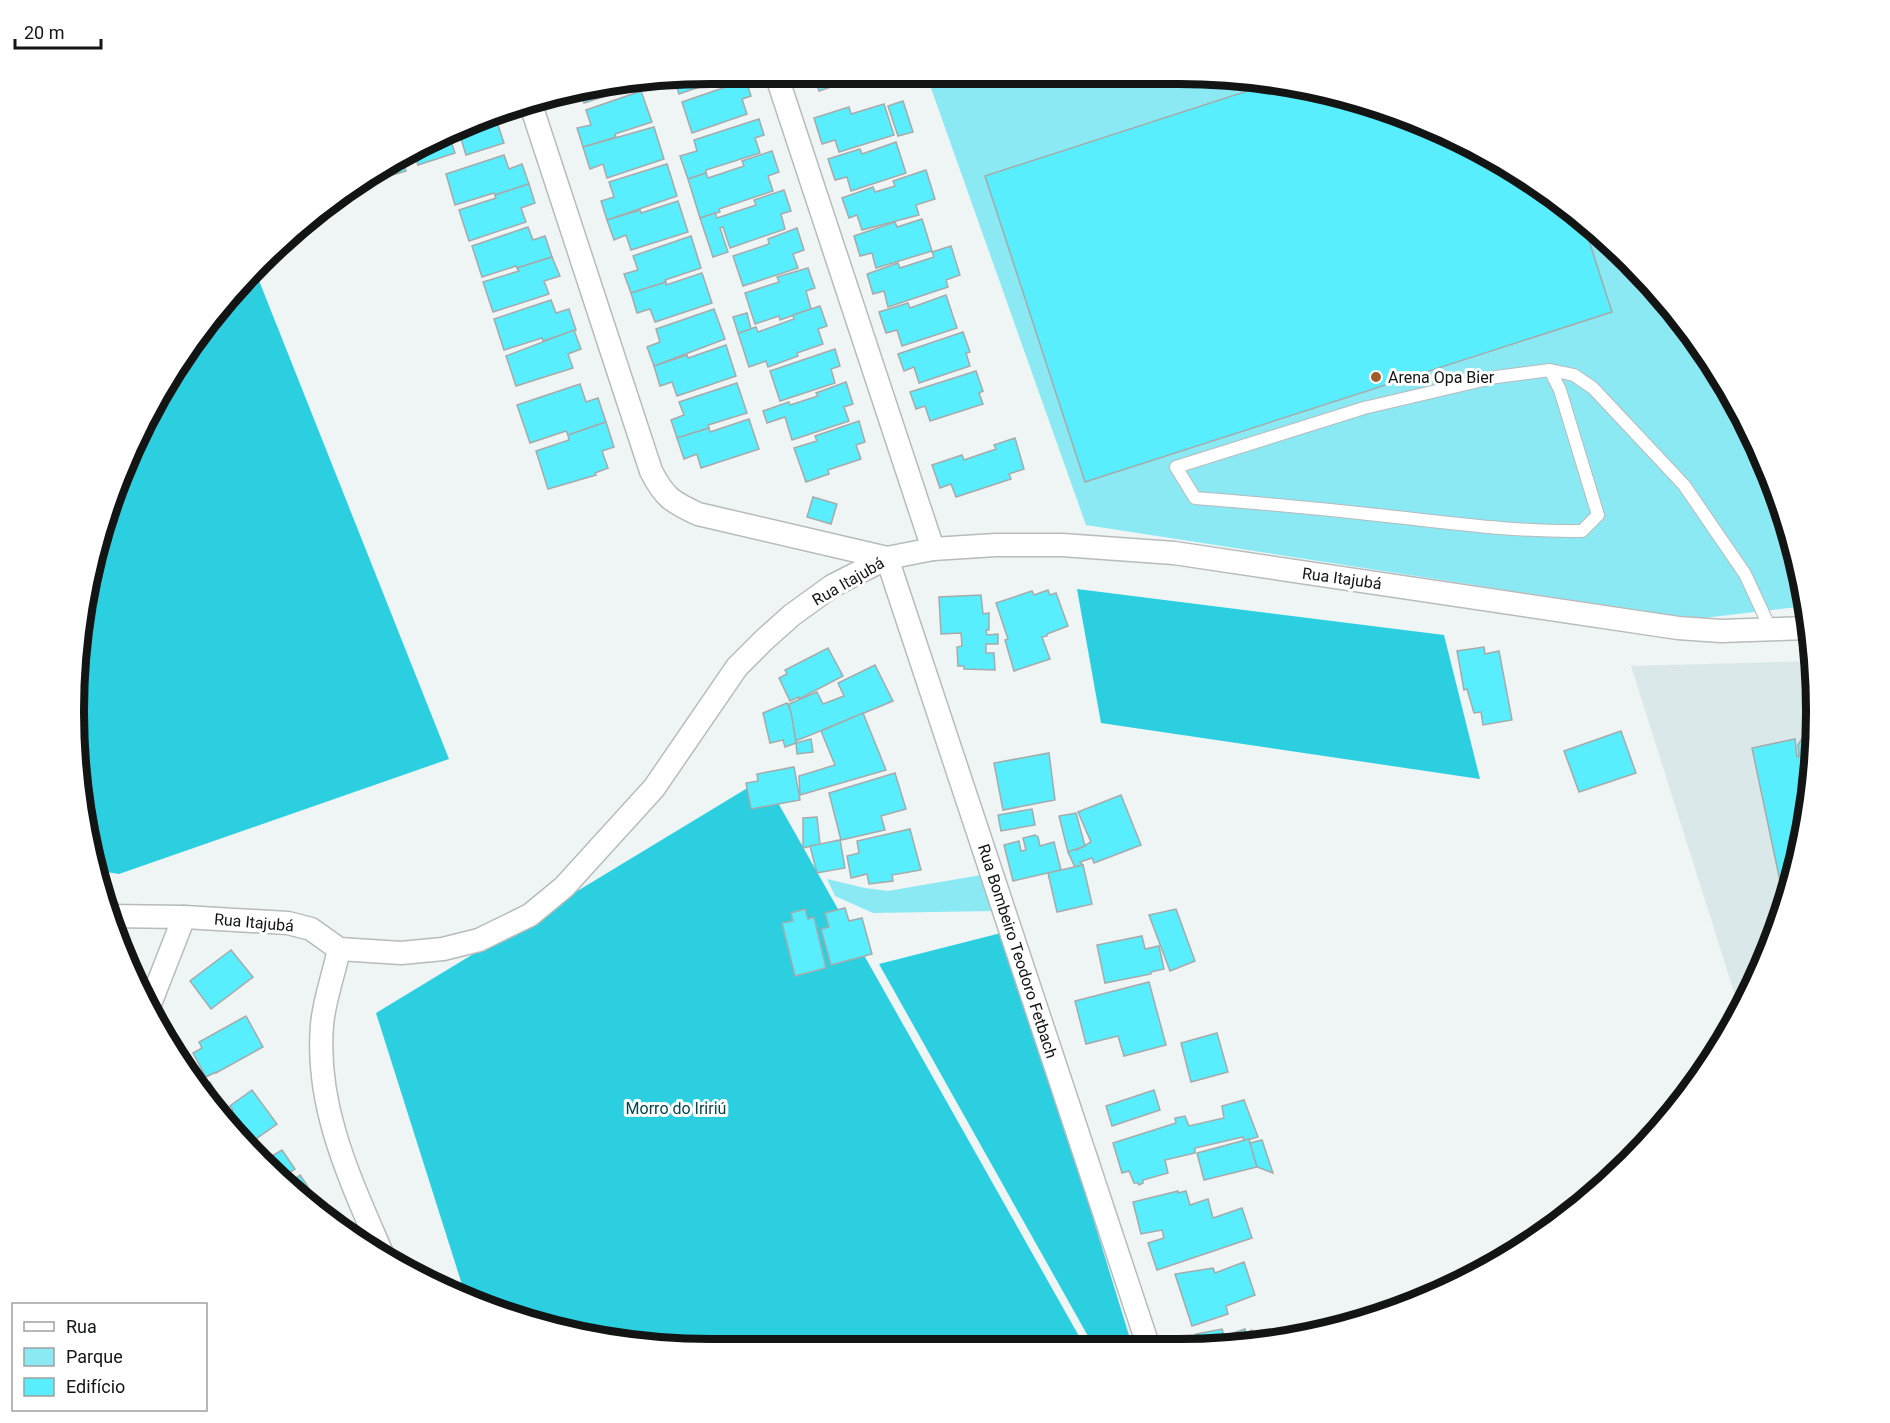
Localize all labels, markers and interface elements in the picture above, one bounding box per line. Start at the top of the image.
scale bar [15,12,100,50]
text: 20 m [24,22,64,43]
place label: Arena Opa Bier [1388,368,1495,387]
marker: Arena Opa Bier [1369,370,1383,384]
street label: Rua Itajubá [809,553,888,610]
street label: Rua Itajubá [1301,564,1383,593]
street label: Rua Bombeiro Teodoro Fetbach [974,842,1061,1061]
street label: Rua Itajubá [213,910,295,935]
park label: Morro do Iririú [626,1099,726,1118]
legend [12,1303,207,1411]
text: Rua [66,1316,97,1337]
text: Parque [66,1346,123,1367]
text: Edifício [66,1376,125,1397]

